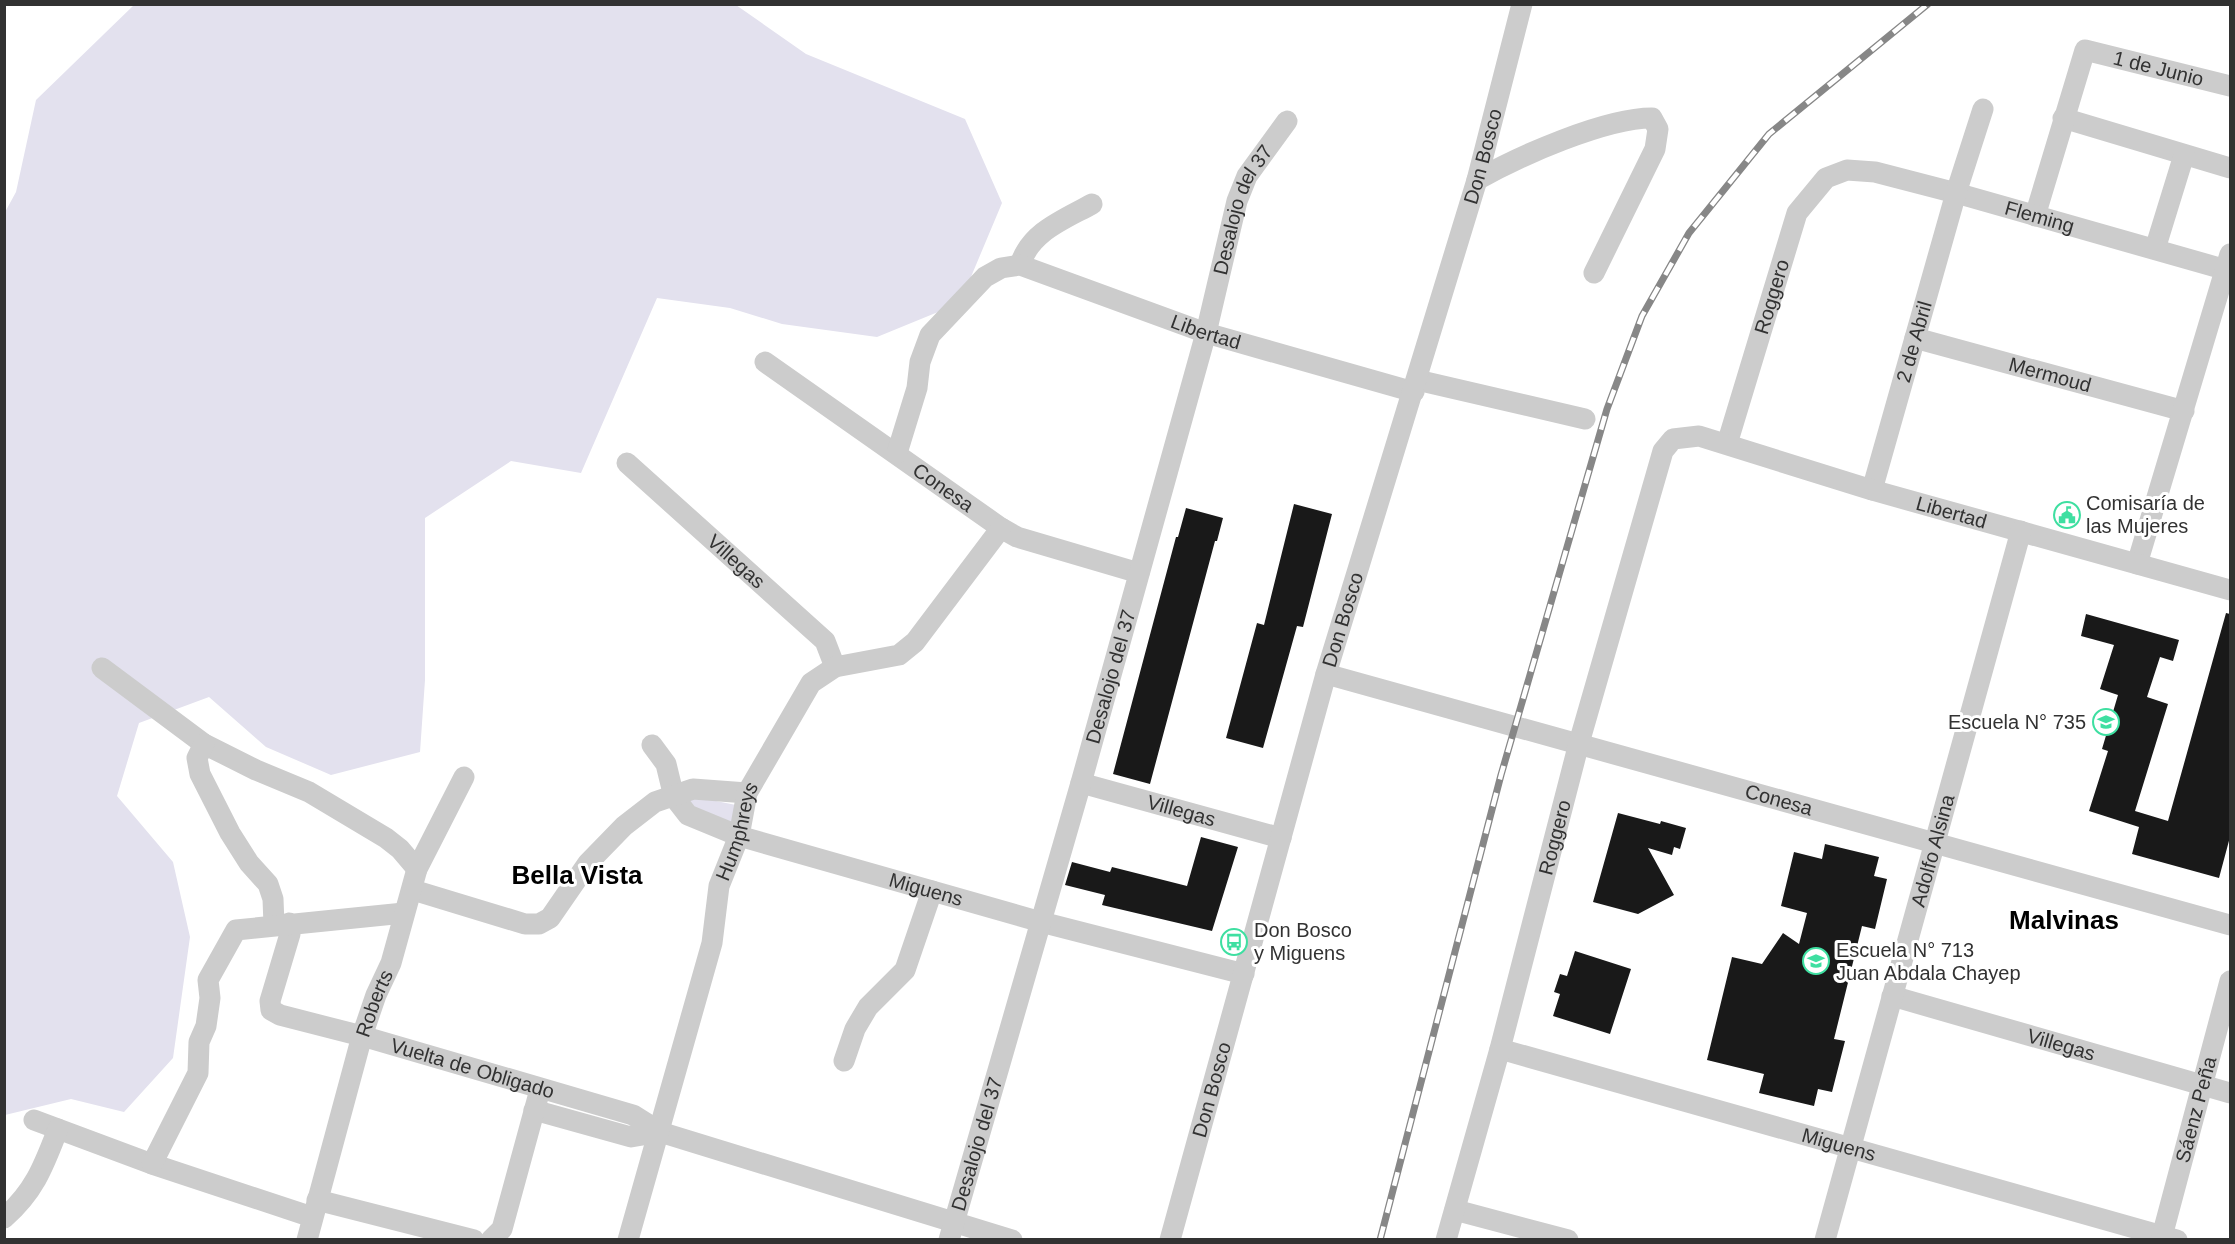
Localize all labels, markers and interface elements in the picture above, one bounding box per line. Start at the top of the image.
street label: 1 de Junio [2111,46,2206,90]
street label: Don Bosco [1459,106,1506,207]
street label: Desalojo del 37 [1209,141,1277,277]
street label: Fleming [2002,196,2077,237]
street label: Roggero [1750,257,1793,337]
street label: 2 de Abril [1892,299,1936,385]
street label: Libertad [1168,310,1243,353]
street label: Mermoud [2006,353,2094,396]
street label: Conesa [909,459,979,517]
street label: Libertad [1914,492,1989,533]
place label: Comisaría de las Mujeres [2086,492,2205,537]
public building icon: Comisaría de las Mujeres [2052,500,2082,530]
street label: Villegas [703,530,770,593]
street label: Don Bosco [1318,570,1367,670]
street label: Desalojo del 37 [1081,607,1140,746]
school or university icon: Escuela N° 735 [2091,707,2121,737]
place label: Escuela N° 735 [1948,711,2086,733]
street label: Humphreys [711,778,762,884]
street label: Conesa [1743,780,1816,820]
street label: Villegas [1145,791,1218,830]
street label: Adolfo Alsina [1907,791,1959,909]
street label: Roggero [1534,798,1575,877]
district label: Bella Vista [511,860,643,890]
street label: Miguens [887,868,965,910]
district label: Malvinas [2009,905,2119,935]
place label: Don Bosco y Miguens [1254,919,1352,964]
bus stop icon: Don Bosco y Miguens [1219,927,1249,957]
place label: Escuela N° 713 Juan Abdala Chayep [1836,939,2021,984]
school or university icon: Escuela N° 713 Juan Abdala Chayep [1801,946,1831,976]
street label: Roberts [351,966,397,1040]
street label: Villegas [2025,1024,2098,1065]
street label: Vuelta de Obligado [388,1034,557,1102]
street label: Don Bosco [1188,1040,1235,1140]
street label: Sáenz Peña [2171,1053,2221,1165]
street label: Desalojo del 37 [947,1075,1006,1213]
street label: Miguens [1799,1124,1878,1165]

